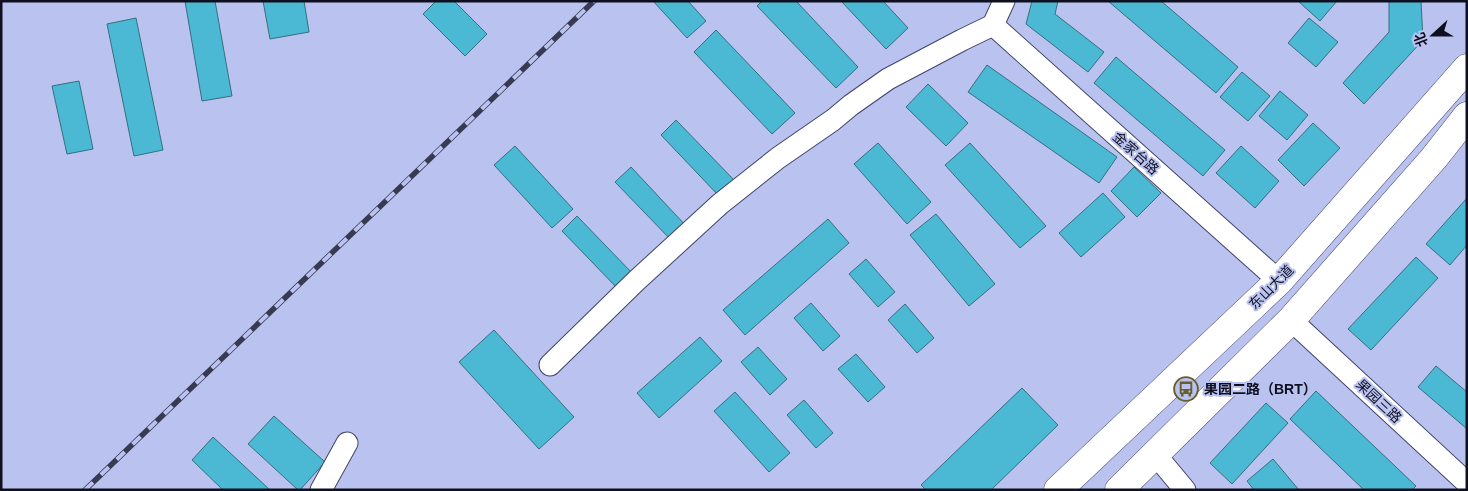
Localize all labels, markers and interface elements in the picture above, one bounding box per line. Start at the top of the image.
north arrow [1408,10,1458,60]
text: 北 [1411,30,1431,49]
street label: 金家台路 [1110,128,1162,178]
street label: 东山大道 [1246,262,1296,312]
bus stop icon: 果园二路（BRT） [1173,376,1199,402]
street label: 果园三路 [1353,376,1405,426]
place label: 果园二路（BRT） [1204,381,1317,397]

